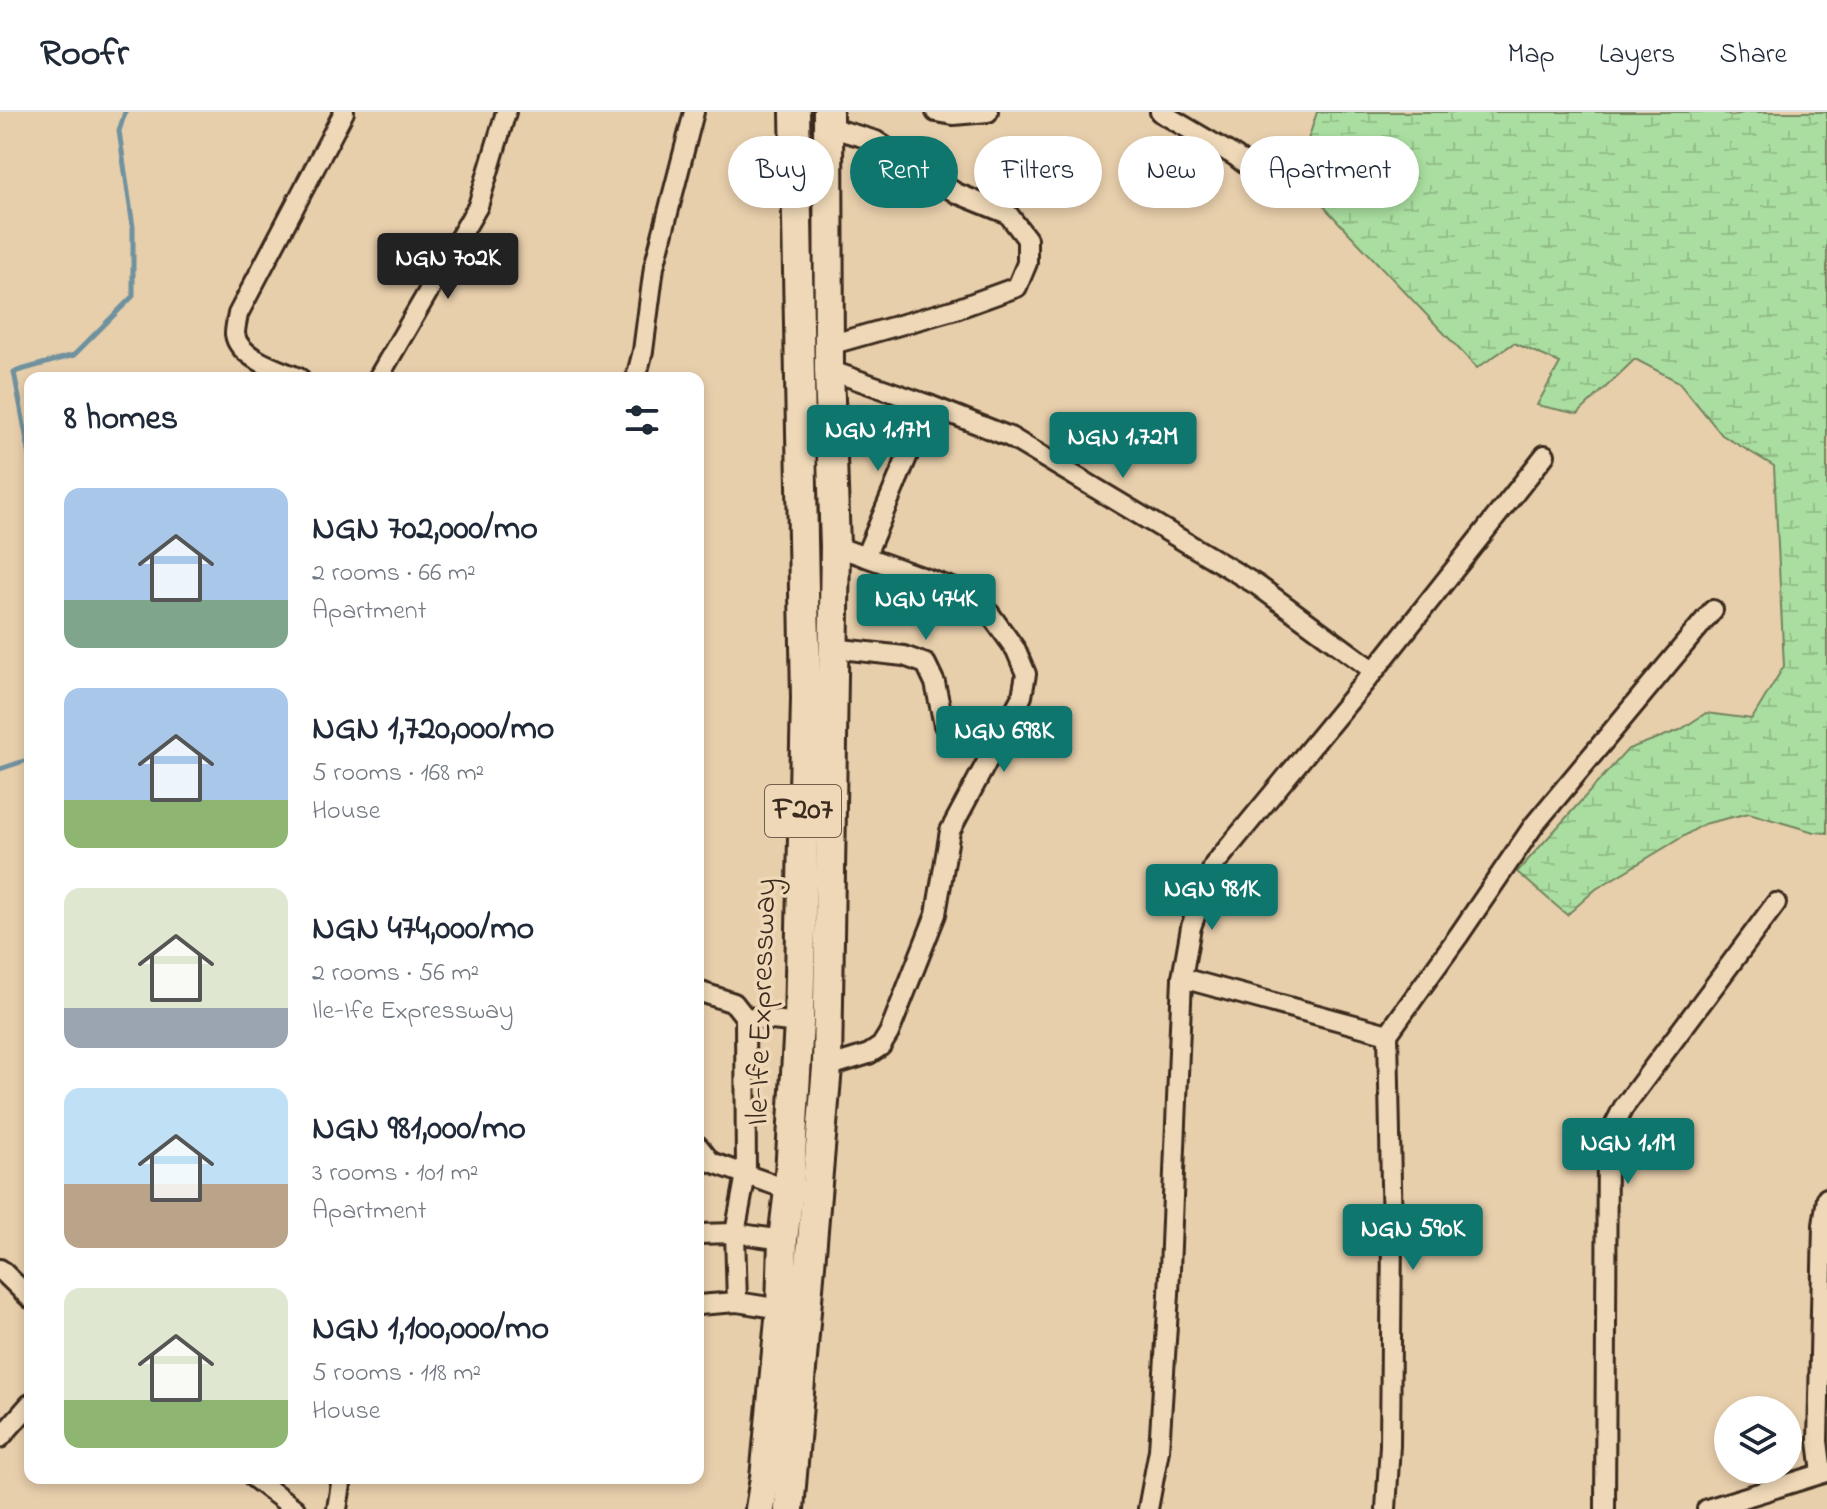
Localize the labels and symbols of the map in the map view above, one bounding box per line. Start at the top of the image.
pin: NGN 702K [365,233,531,301]
pin: NGN 1.17M [786,405,970,473]
pin: NGN 1.72M [1031,412,1215,480]
pin: NGN 474K [843,574,1009,642]
pin: NGN 698K [921,706,1087,774]
road number: F207 [765,785,841,837]
pin: NGN 981K [1129,864,1295,932]
street label: Ile-Ife Expressway [735,877,791,1127]
pin: NGN 1.1M [1545,1118,1711,1186]
pin: NGN 590K [1330,1204,1496,1272]

